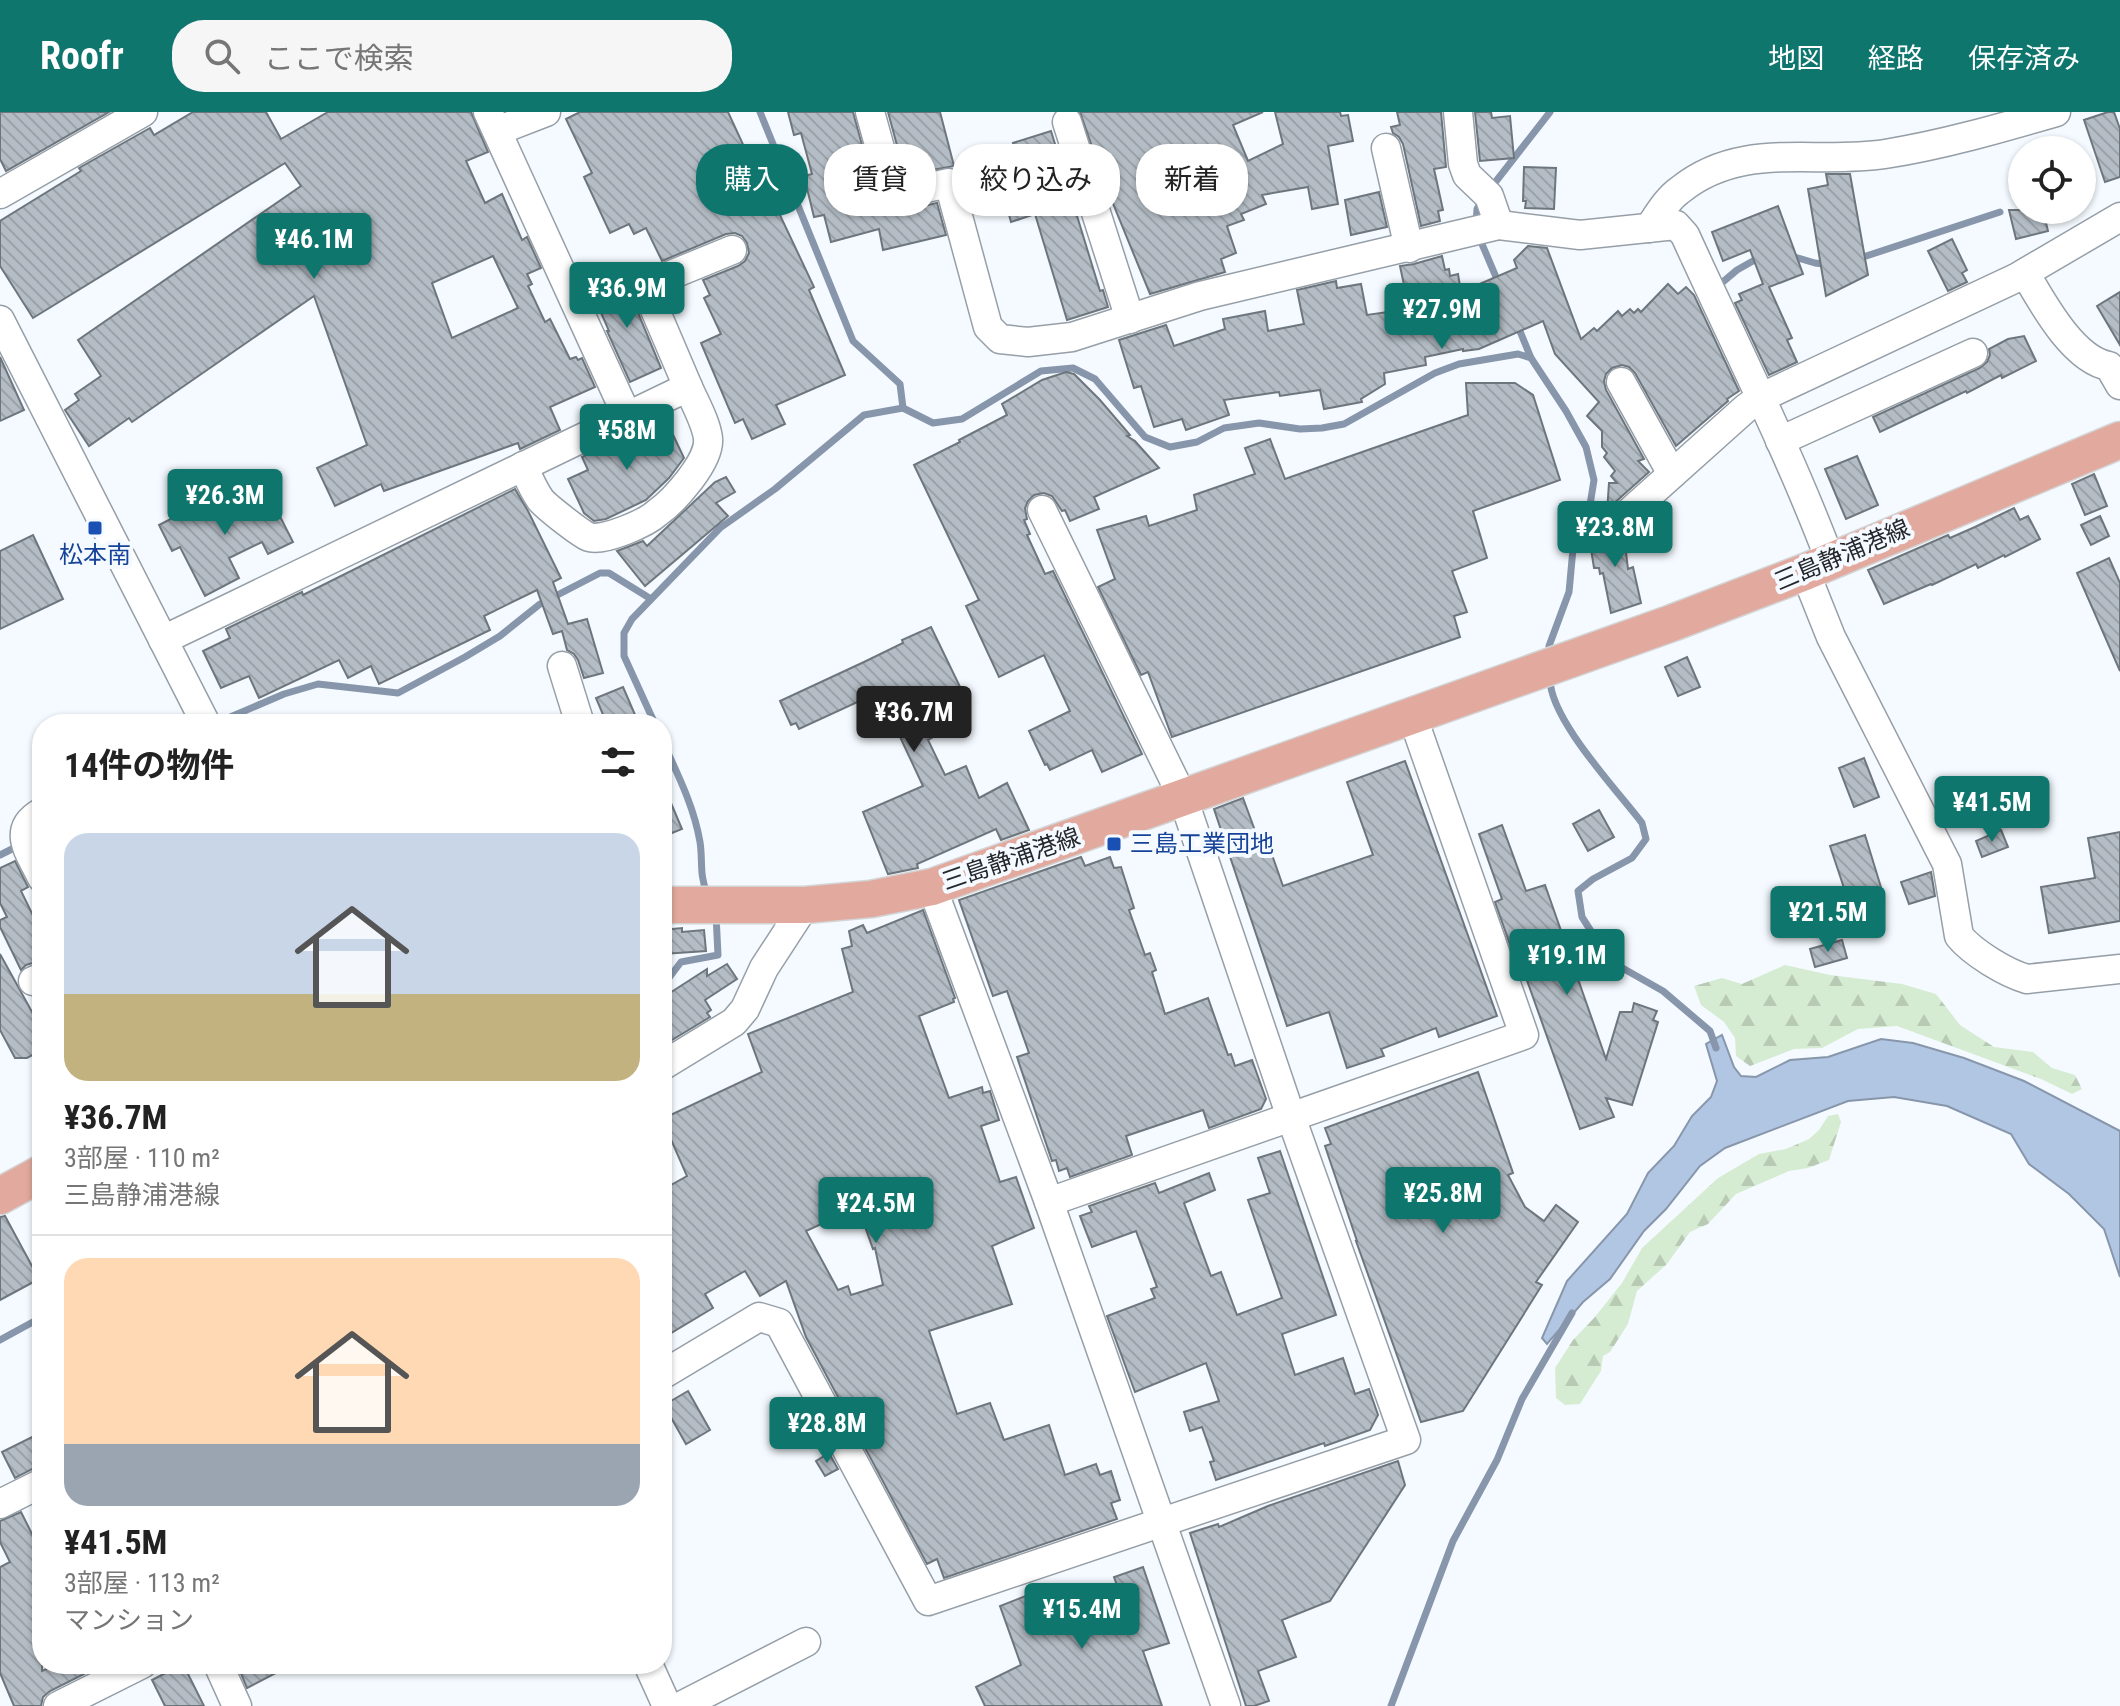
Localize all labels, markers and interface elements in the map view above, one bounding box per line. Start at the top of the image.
search box [172,20,732,92]
text: Roofr [40,34,124,78]
icon: search [200,34,244,78]
text: ここで検索 [264,41,414,76]
text: 地図 [1768,42,1824,75]
text: 経路 [1868,42,1924,75]
text: 保存済み [1968,42,2080,75]
map controls [2008,136,2096,224]
button: locate [2008,136,2096,224]
chip: 購入 [696,144,808,216]
chip: 賃貸 [824,144,936,216]
chip: 絞り込み [952,144,1120,216]
chip: 新着 [1136,144,1248,216]
pin: ¥46.1M [249,213,379,281]
text: ¥46.1M [274,224,354,254]
pin: ¥36.9M [562,262,692,330]
text: ¥36.9M [587,273,667,303]
pin: ¥27.9M [1377,283,1507,351]
text: ¥27.9M [1402,294,1482,324]
pin: ¥58M [580,404,674,472]
text: ¥58M [598,415,656,445]
pin: ¥26.3M [160,469,290,537]
text: ¥26.3M [185,480,265,510]
pin: ¥23.8M [1550,501,1680,569]
text: ¥23.8M [1575,512,1655,542]
street label: 三島静浦港線 [1770,514,1914,596]
marker: 松本南 [86,519,104,537]
place label: 松本南 [59,541,131,569]
pin: ¥36.7M [849,686,979,754]
text: ¥36.7M [874,697,954,727]
icon: filters [596,740,640,784]
text: 14件の物件 [64,745,234,785]
pin: ¥41.5M [1927,776,2057,844]
text: ¥41.5M [1952,787,2032,817]
street label: 三島静浦港線 [938,822,1084,896]
place label: 三島工業団地 [1130,830,1274,858]
marker: 三島工業団地 [1105,835,1123,853]
icon: home [280,885,424,1029]
pin: ¥21.5M [1763,886,1893,954]
text: ¥21.5M [1788,897,1868,927]
pin: ¥19.1M [1502,929,1632,997]
text: ¥19.1M [1527,940,1607,970]
text: ¥36.7M [64,1097,167,1137]
text: 3部屋 · 110 m² [64,1143,220,1173]
pin: ¥25.8M [1378,1167,1508,1235]
pin: ¥24.5M [811,1177,941,1245]
text: ¥25.8M [1403,1178,1483,1208]
text: 三島静浦港線 [64,1180,220,1210]
text: ¥24.5M [836,1188,916,1218]
icon: home [280,1310,424,1454]
pin: ¥28.8M [762,1397,892,1465]
text: ¥28.8M [787,1408,867,1438]
text: ¥41.5M [64,1522,167,1562]
text: 3部屋 · 113 m² [64,1568,220,1598]
pin: ¥15.4M [1017,1583,1147,1651]
text: ¥15.4M [1042,1594,1122,1624]
text: マンション [64,1605,194,1635]

